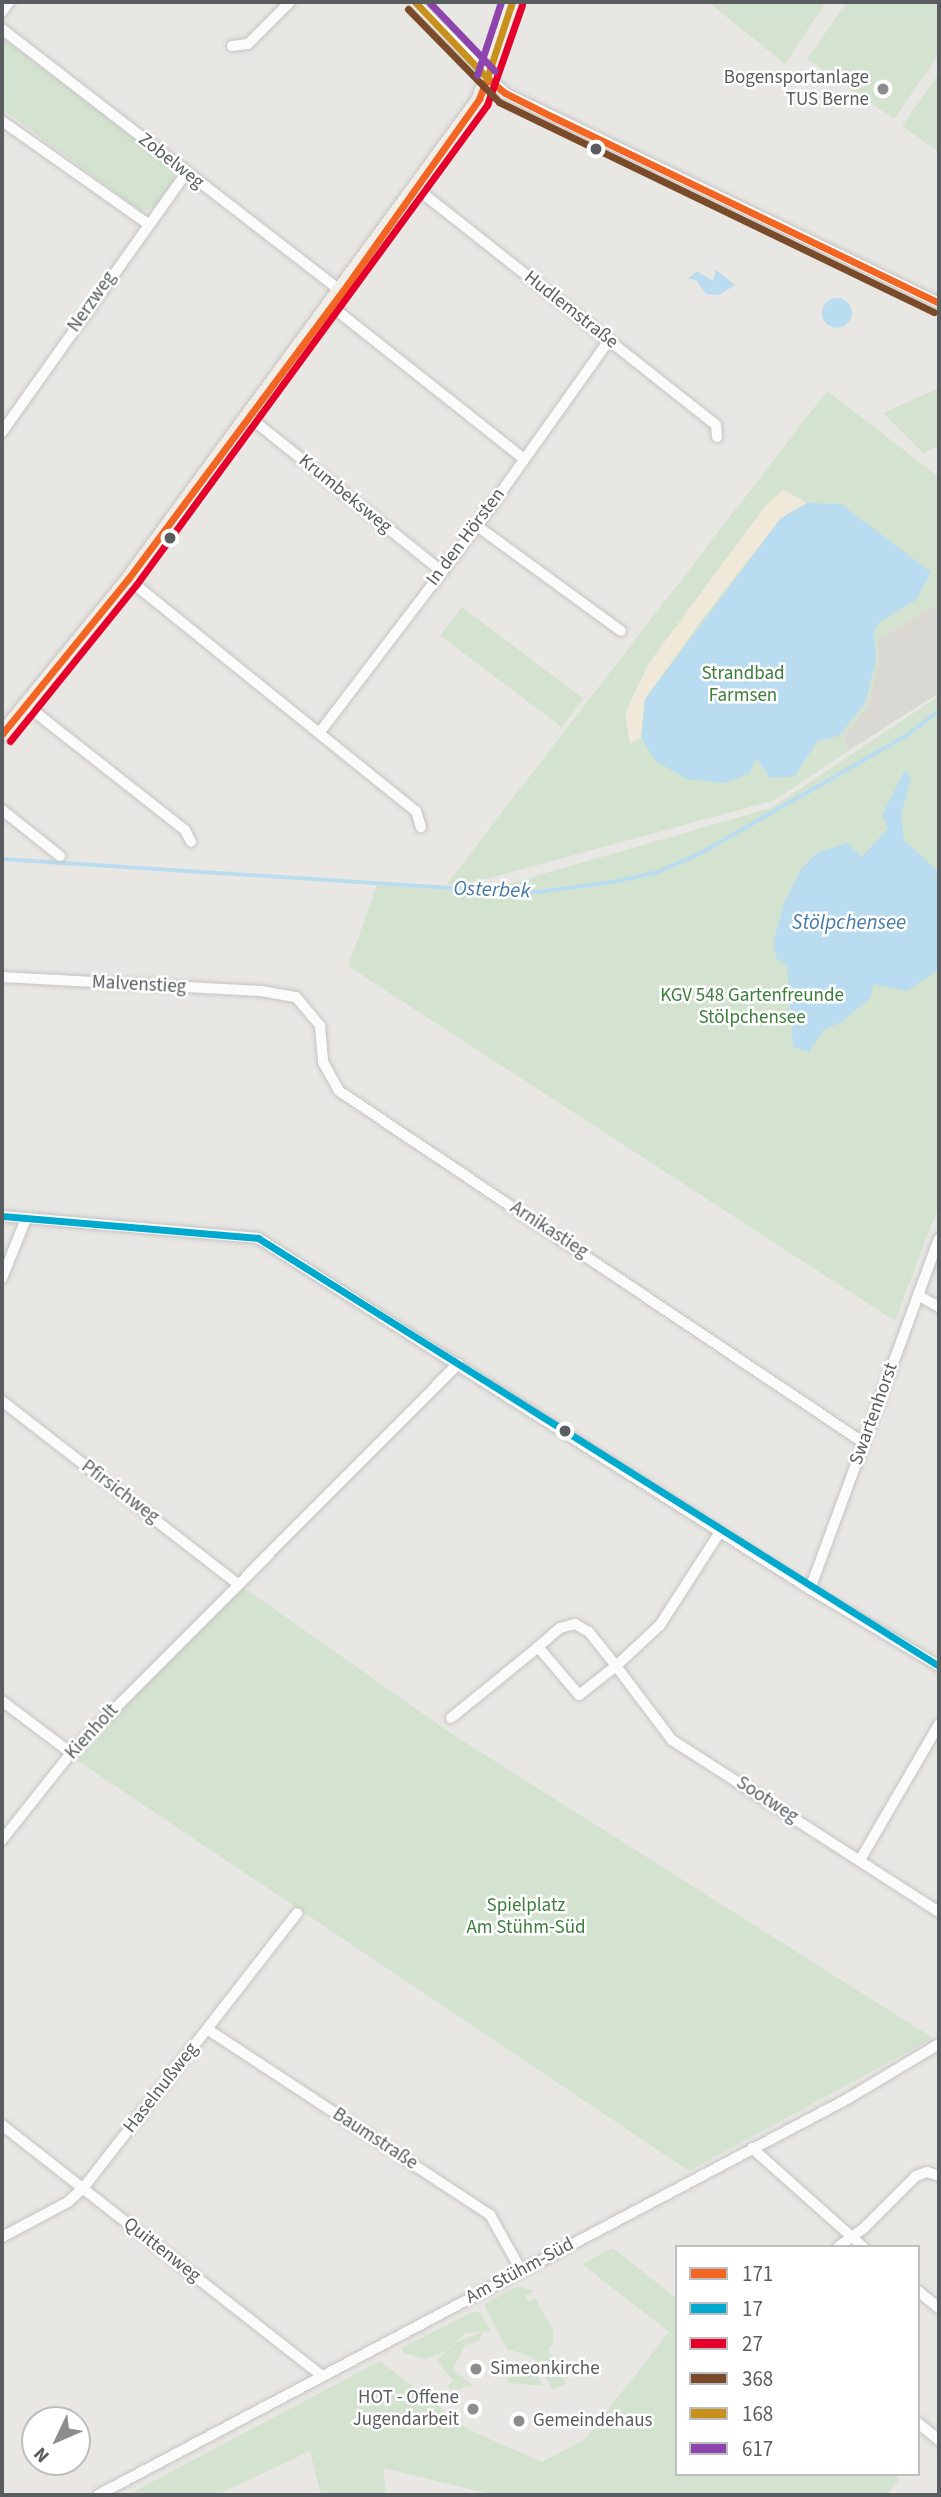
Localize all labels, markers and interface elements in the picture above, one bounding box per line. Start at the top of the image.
place label: Bogensportanlage TUS Berne [724,67,869,111]
marker: Bogensportanlage TUS Berne [875,81,891,97]
street label: Zobelweg [134,128,208,194]
unlabelled marker [589,142,603,156]
street label: Hudlemstraße [519,266,623,354]
street label: Nerzweg [63,267,121,337]
street label: Krumbeksweg [294,449,396,539]
street label: In den Hörsten [422,484,510,590]
unlabelled marker [163,531,177,545]
park label: Strandbad Farmsen [701,663,785,707]
water label: Osterbek [453,875,531,903]
water label: Stölpchensee [792,909,906,935]
street label: Malvenstieg [91,971,187,999]
park label: KGV 548 Gartenfreunde Stölpchensee [660,985,844,1029]
street label: Arnikastieg [506,1196,592,1264]
street label: Swartenhorst [845,1360,903,1468]
unlabelled marker [558,1424,572,1438]
street label: Pfirsichweg [77,1455,163,1529]
street label: Kienholt [61,1700,123,1764]
street label: Sootweg [732,1772,802,1828]
park label: Spielplatz Am Stühm-Süd [466,1895,586,1939]
street label: Haselnußweg [119,2038,203,2138]
street label: Baumstraße [328,2103,422,2175]
street label: Quittenweg [119,2213,205,2287]
street label: Am Stühm-Süd [462,2233,578,2309]
legend [675,2245,920,2476]
text: 171 [742,2259,773,2289]
text: 17 [742,2294,763,2324]
text: 27 [742,2329,763,2359]
place label: Simeonkirche [490,2358,600,2380]
marker: Simeonkirche [468,2361,484,2377]
text: 368 [742,2364,773,2394]
place label: HOT - Offene Jugendarbeit [353,2387,459,2431]
text: 168 [742,2399,773,2429]
marker: HOT - Offene Jugendarbeit [465,2401,481,2417]
north arrow [21,2406,91,2476]
place label: Gemeindehaus [533,2410,653,2432]
marker: Gemeindehaus [511,2413,527,2429]
text: 617 [742,2434,773,2464]
text: N [28,2441,56,2468]

